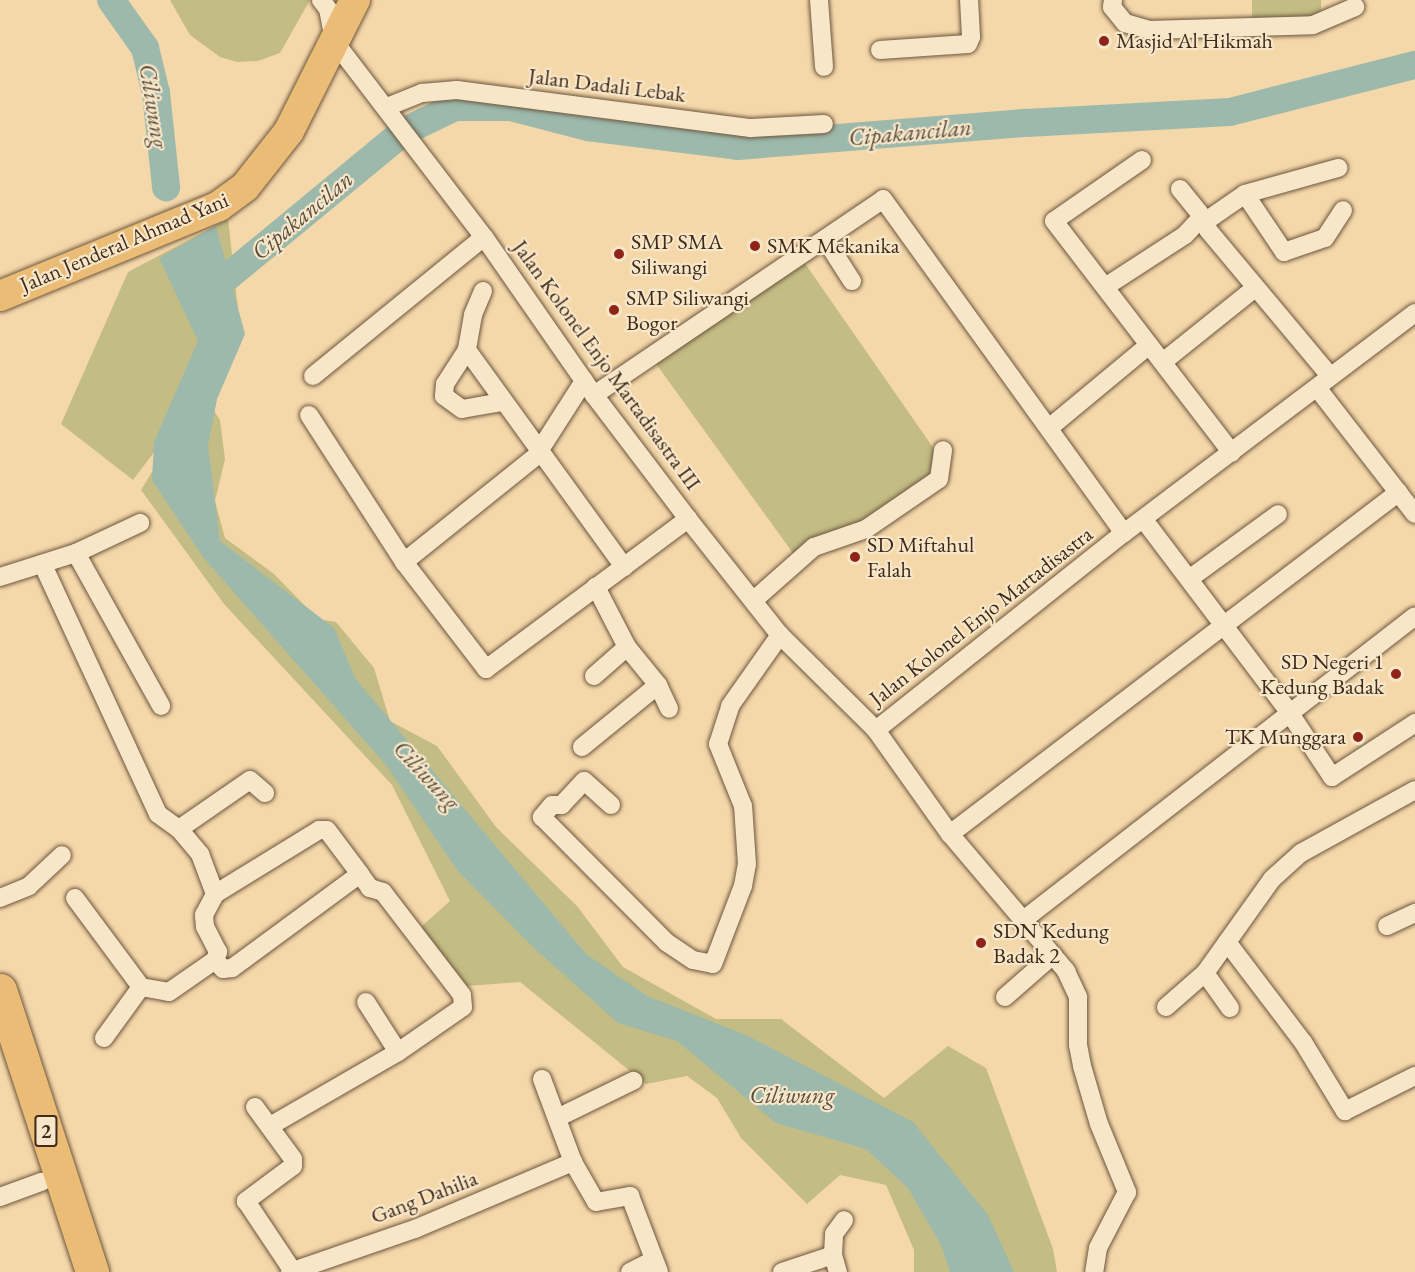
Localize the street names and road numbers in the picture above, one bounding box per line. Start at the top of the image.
street label: Jalan Dadali Lebak [527,62,687,108]
street label: Jalan Jenderal Ahmad Yani [16,186,232,298]
street label: Jalan Kolonel Enjo Martadisastra III [507,235,707,495]
street label: Jalan Kolonel Enjo Martadisastra [864,521,1098,711]
road number: 2 [34,1113,58,1149]
street label: Gang Dahilia [367,1165,481,1229]

